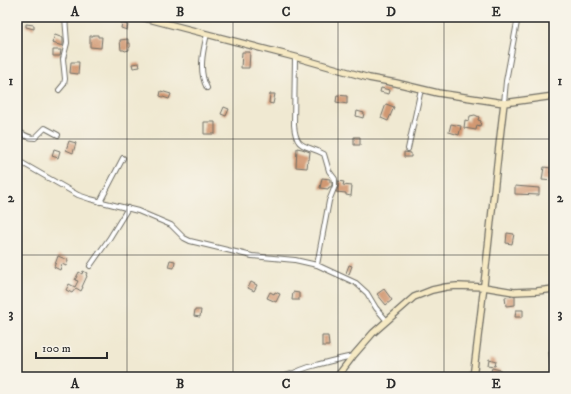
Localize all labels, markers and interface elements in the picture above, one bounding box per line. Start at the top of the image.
text: A [70,4,80,20]
text: B [176,4,184,20]
text: C [282,4,291,20]
text: D [386,4,396,20]
text: E [491,4,501,20]
text: 1 [9,73,14,89]
text: 1 [558,73,563,89]
text: 2 [8,190,15,206]
text: 2 [557,190,564,206]
text: 3 [9,306,14,322]
text: 3 [558,306,563,322]
scale bar [36,334,107,360]
text: 100 m [42,341,71,356]
text: A [70,376,80,392]
text: B [176,376,184,392]
text: C [282,376,291,392]
text: D [386,376,396,392]
text: E [491,376,501,392]

